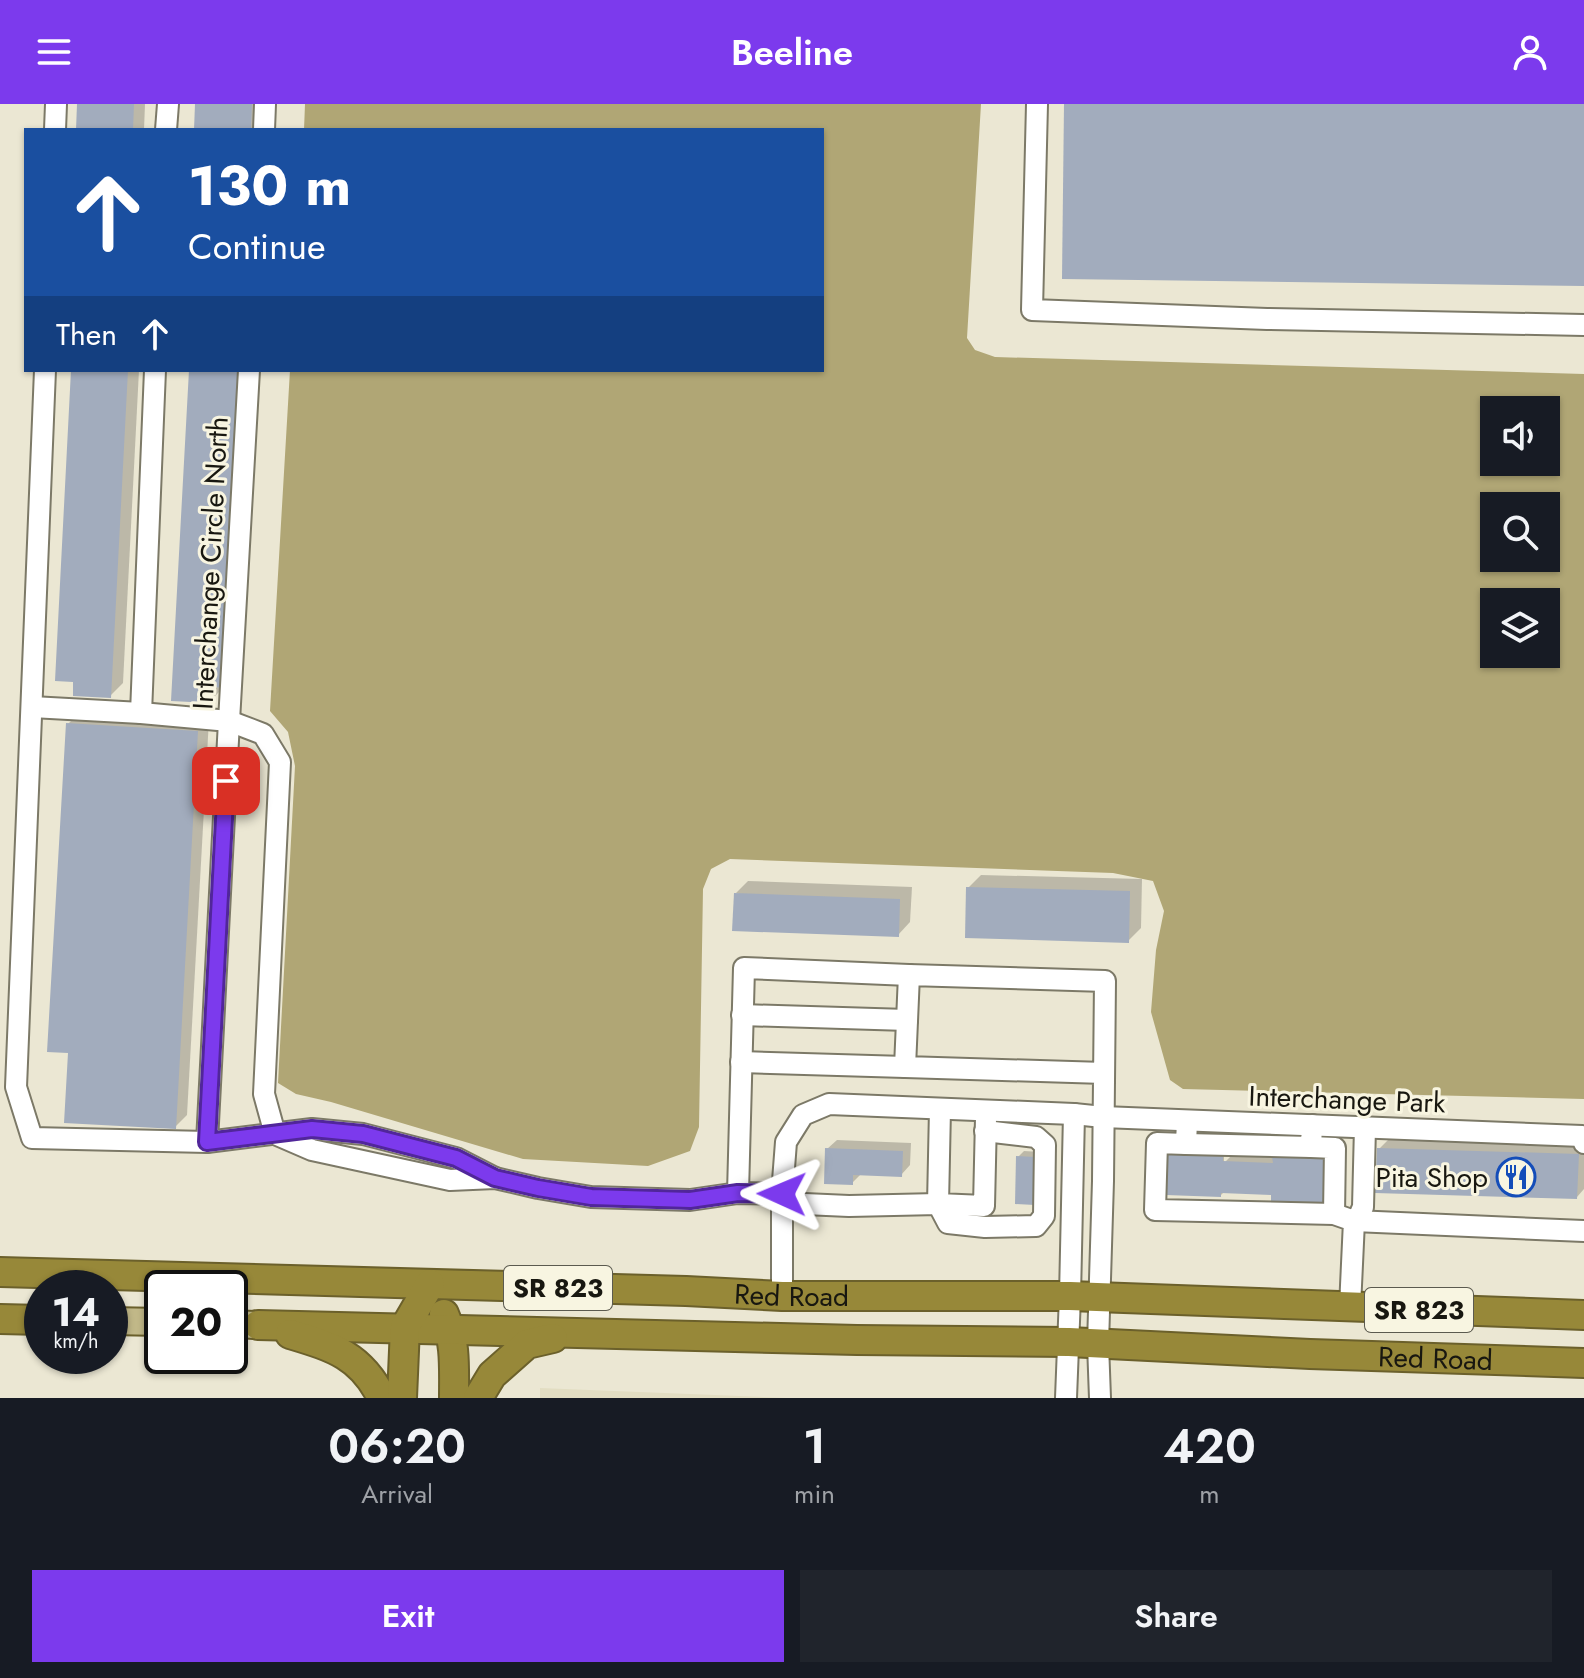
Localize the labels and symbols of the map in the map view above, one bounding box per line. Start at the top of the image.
street label: Interchange Circle North [182,416,239,711]
pin [192,747,260,815]
street label: Interchange Park [1248,1076,1447,1123]
position arrow [740,1152,824,1236]
restaurant icon: Pita Shop [1495,1156,1537,1198]
place label: Pita Shop [1375,1157,1488,1198]
road number: SR 823 [504,1266,612,1310]
speed limit sign: 20 [144,1270,248,1374]
street label: Red Road [733,1274,849,1317]
road number: SR 823 [1365,1288,1473,1332]
street label: Red Road [1377,1336,1494,1381]

